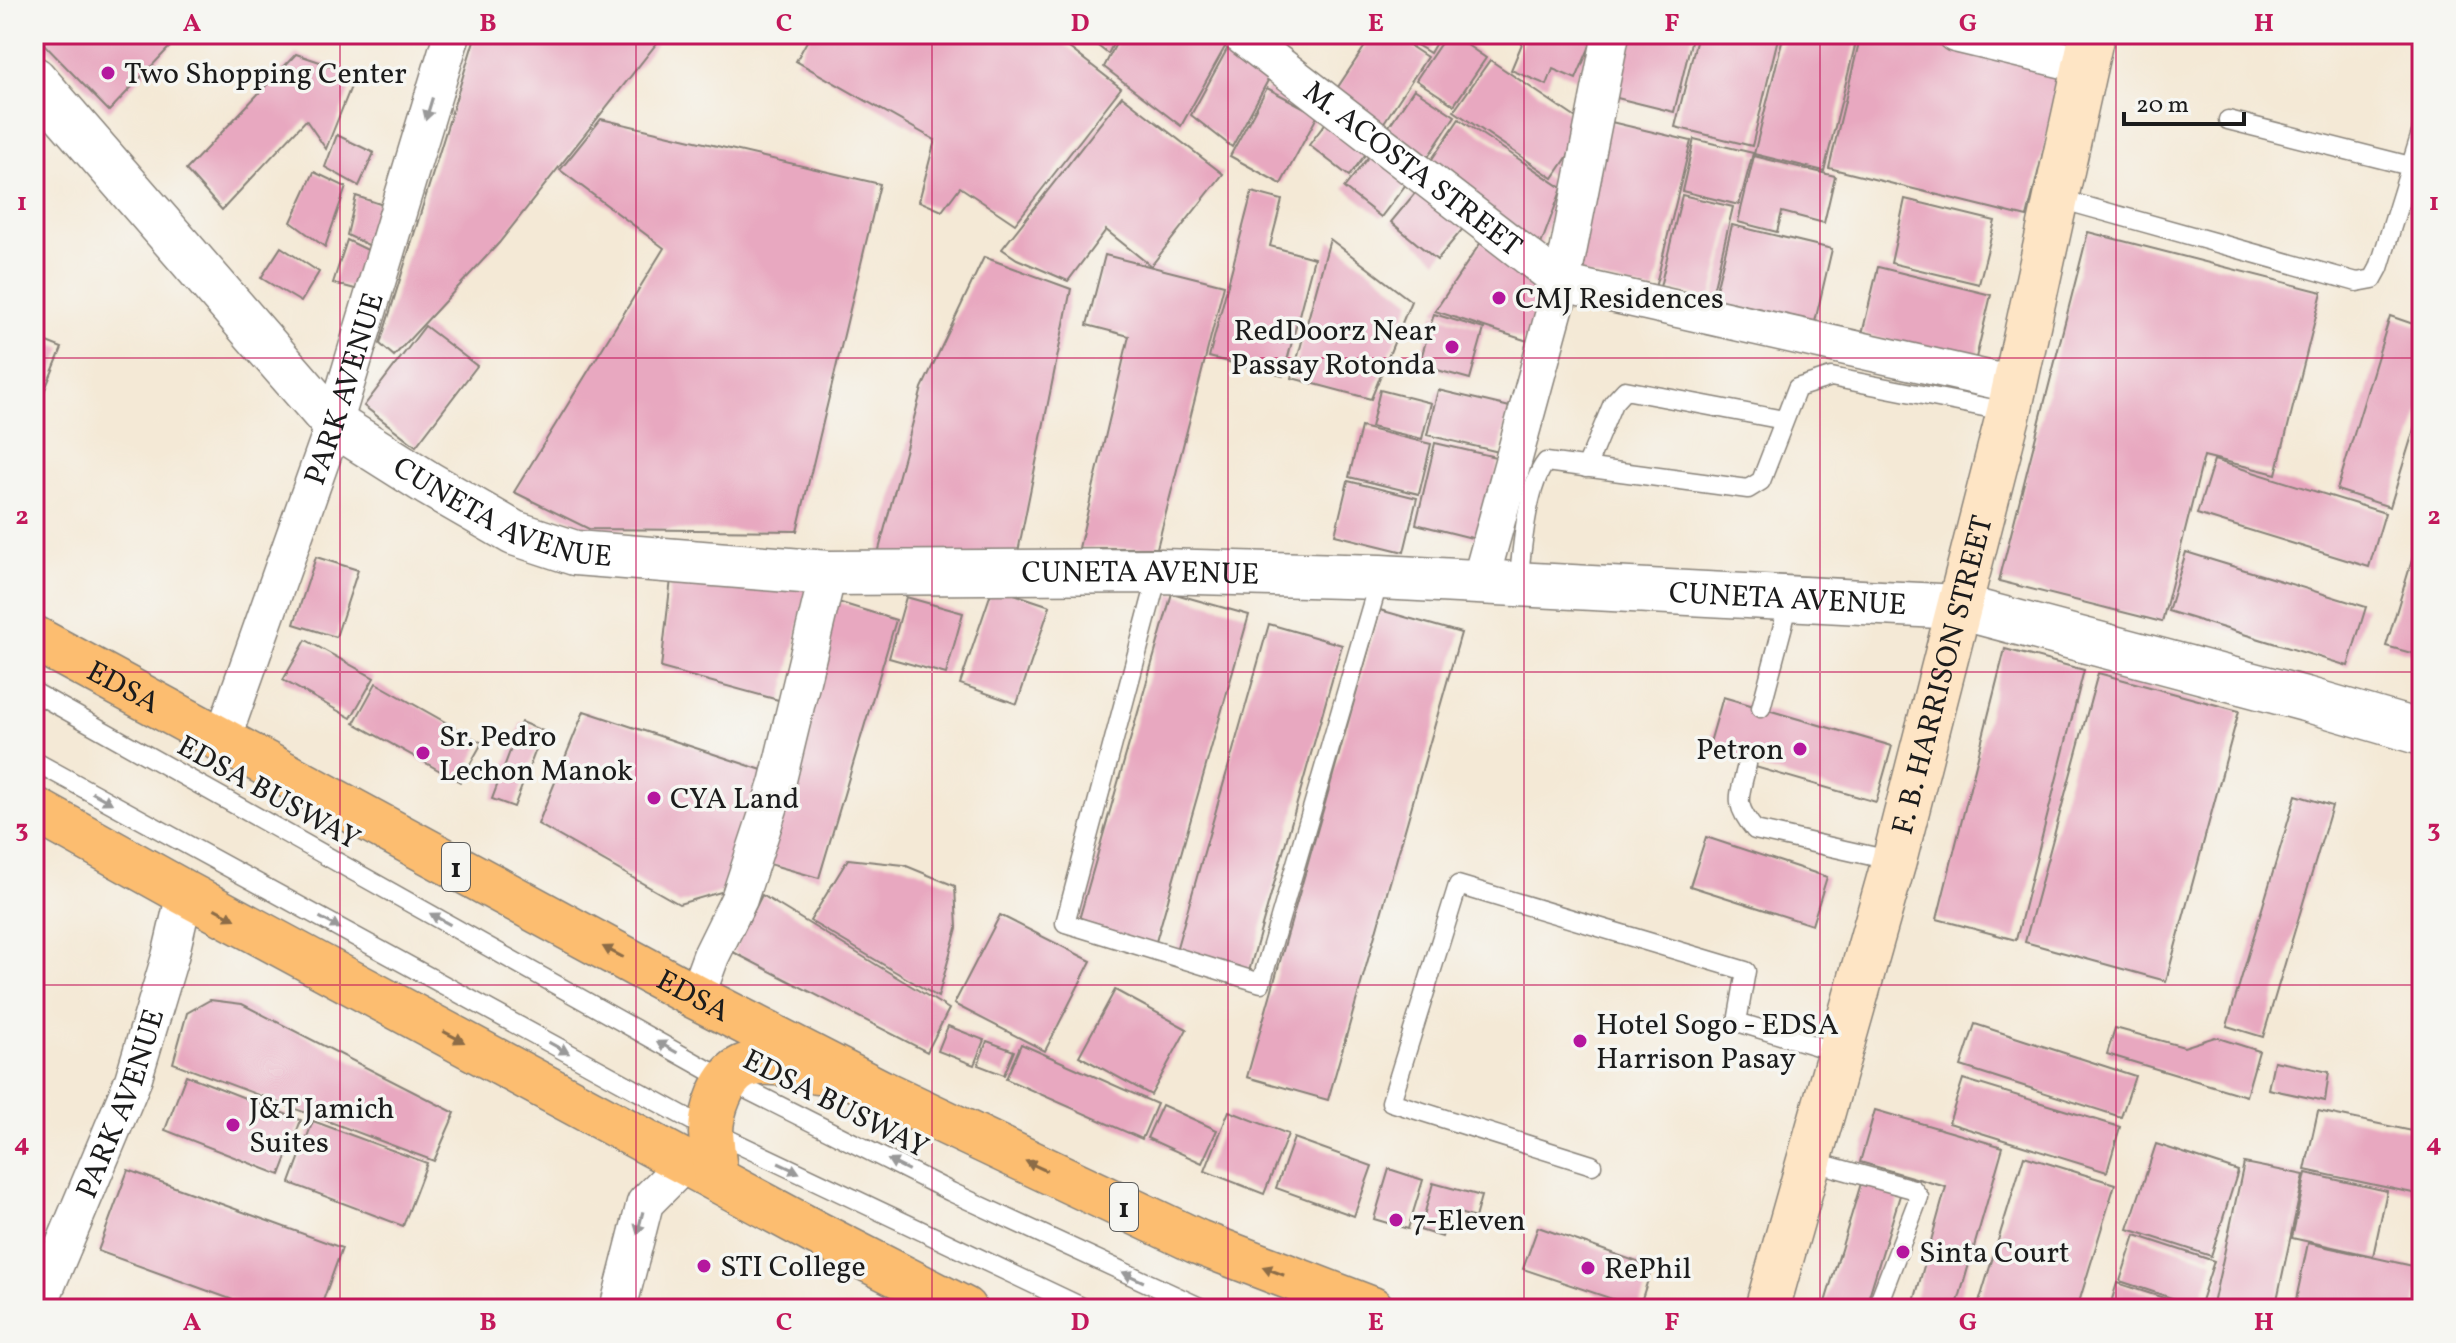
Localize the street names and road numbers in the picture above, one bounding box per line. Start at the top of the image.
street label: M. ACOSTA STREET [1294,72,1530,268]
street label: PARK AVENUE [295,288,396,491]
street label: CUNETA AVENUE [384,447,613,579]
street label: F. B. HARRISON STREET [1883,511,2005,839]
street label: CUNETA AVENUE [1021,552,1260,597]
street label: CUNETA AVENUE [1668,573,1908,627]
street label: EDSA [79,651,167,725]
street label: EDSA BUSWAY [169,726,367,861]
road number: 1 [442,843,470,891]
street label: EDSA [648,960,736,1034]
street label: PARK AVENUE [67,1004,176,1205]
street label: EDSA BUSWAY [735,1040,935,1170]
road number: 1 [1110,1183,1138,1231]

